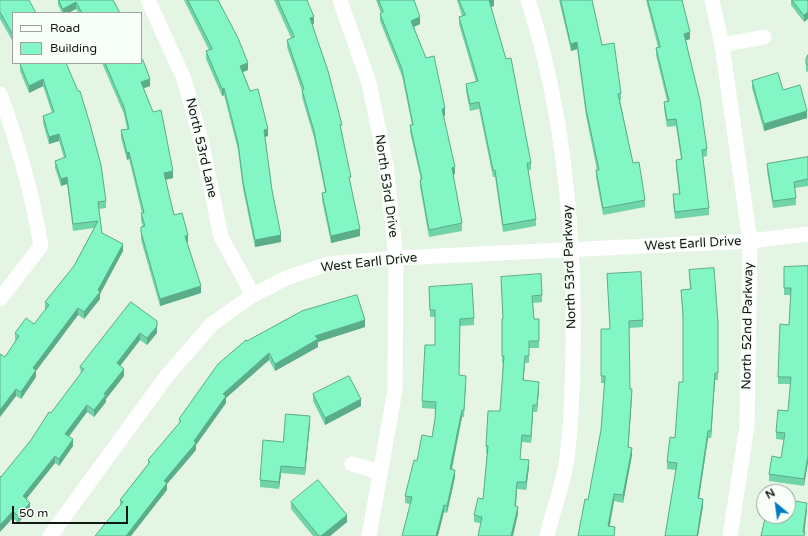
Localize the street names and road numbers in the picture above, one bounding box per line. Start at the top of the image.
street label: North 53rd Lane [182,96,220,200]
street label: North 53rd Drive [371,133,401,239]
street label: North 53rd Parkway [560,205,580,329]
street label: West Earll Drive [644,234,742,254]
street label: West Earll Drive [320,250,418,276]
street label: North 52nd Parkway [739,262,757,390]

